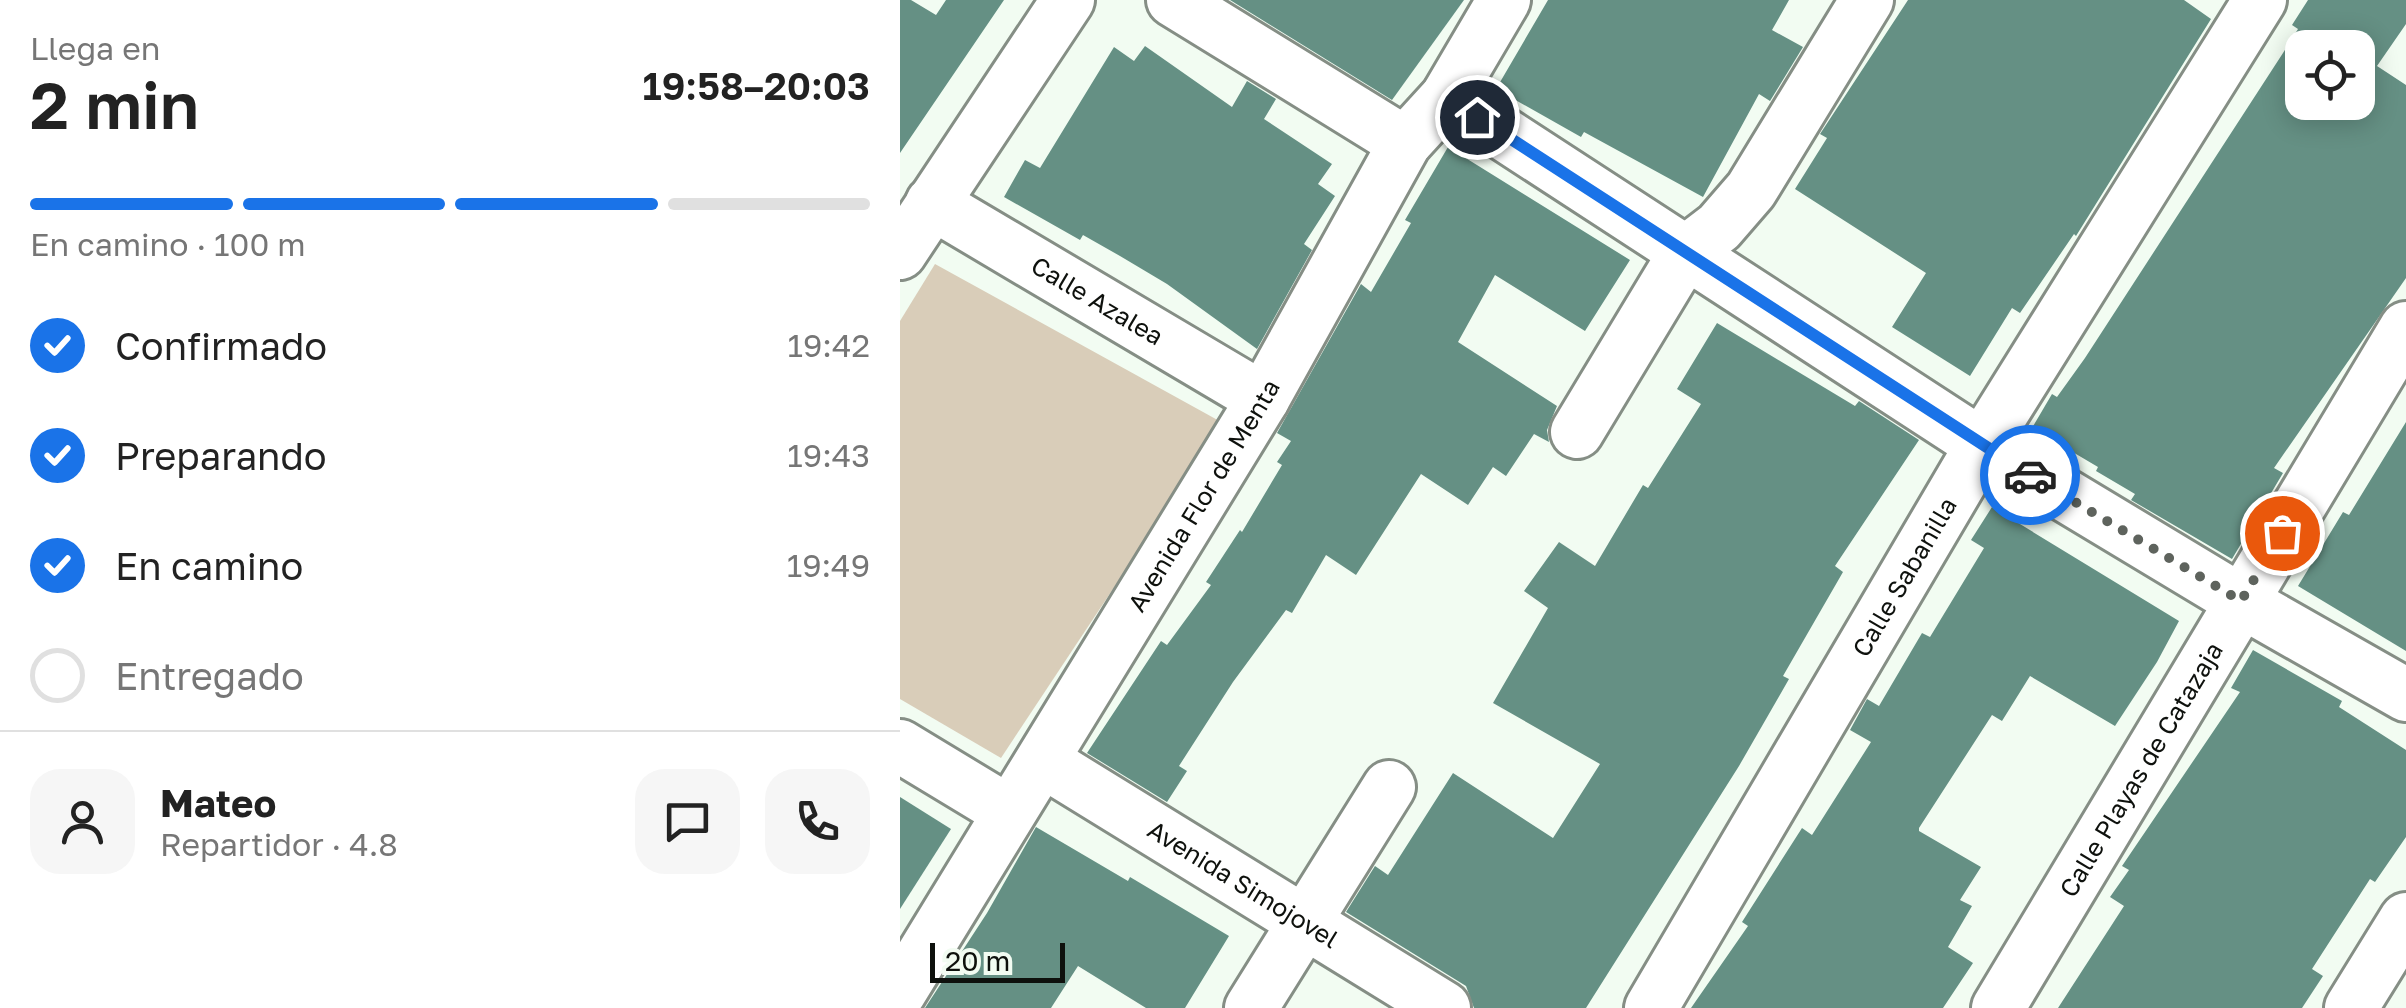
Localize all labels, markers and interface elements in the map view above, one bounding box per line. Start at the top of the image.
text: Llega en [30,29,160,67]
map controls [2285,30,2375,120]
button: locate [2285,30,2375,120]
text: 19:58–20:03 [642,63,870,108]
text: 2 min [30,65,199,143]
pin [1435,75,1520,160]
icon: home [1450,90,1505,145]
text: En camino · 100 m [30,225,306,263]
street label: Calle Azalea [1026,249,1169,351]
icon: check [30,318,85,373]
text: Confirmado [115,323,327,368]
text: 19:42 [787,326,870,364]
street label: Avenida Flor de Menta [1121,374,1286,617]
courier [1980,425,2080,525]
icon: check [30,428,85,483]
text: Preparando [115,433,327,478]
text: 19:43 [787,436,870,474]
icon: car [2003,448,2058,503]
street label: Calle Sabanilla [1845,491,1963,662]
pin [2240,491,2325,576]
icon: bag [2255,506,2310,561]
icon: check [30,538,85,593]
text: En camino [115,543,303,588]
text: 19:49 [787,546,870,584]
street label: Calle Playas de Catazaja [2052,636,2229,902]
text: Entregado [115,653,304,698]
button: person [30,769,135,874]
button: chat [635,769,740,874]
button: phone [765,769,870,874]
text: Mateo [160,780,276,825]
street label: Avenida Simojovel [1142,813,1344,954]
text: Repartidor · 4.8 [160,825,398,863]
scale bar [930,938,1065,982]
text: 20 m [945,944,1010,977]

